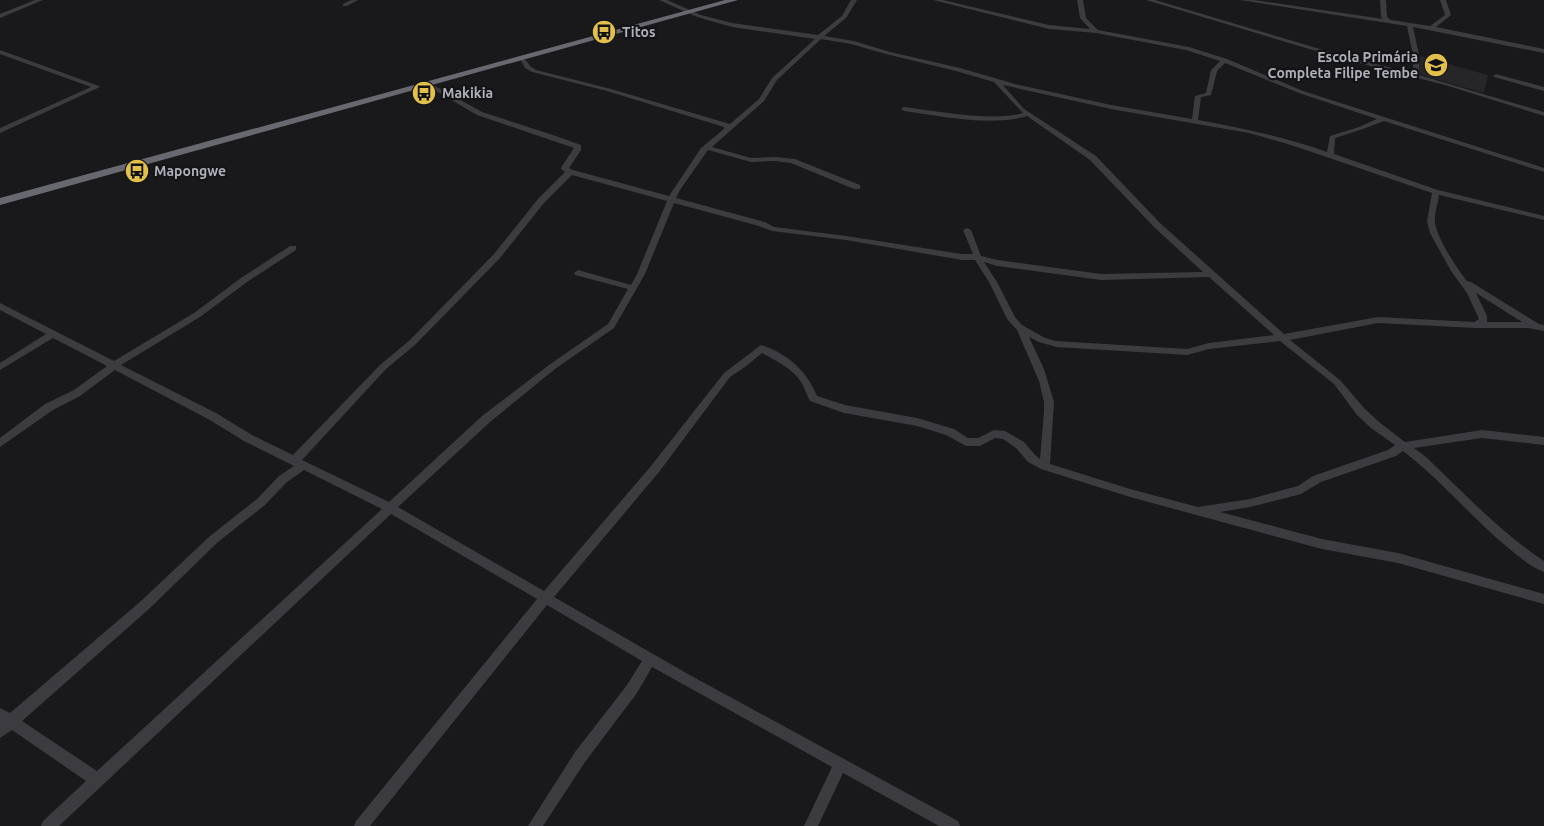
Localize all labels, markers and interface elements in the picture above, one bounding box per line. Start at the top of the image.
bus stop icon: Titos [591,19,617,45]
place label: Titos [622,24,656,40]
place label: Escola Primária Completa Filipe Tembe [1268,49,1418,81]
school or university icon: Escola Primária Completa Filipe Tembe [1423,52,1449,78]
bus stop icon: Makikia [411,80,437,106]
place label: Makikia [442,85,493,101]
bus stop icon: Mapongwe [124,158,150,184]
place label: Mapongwe [154,163,226,179]

